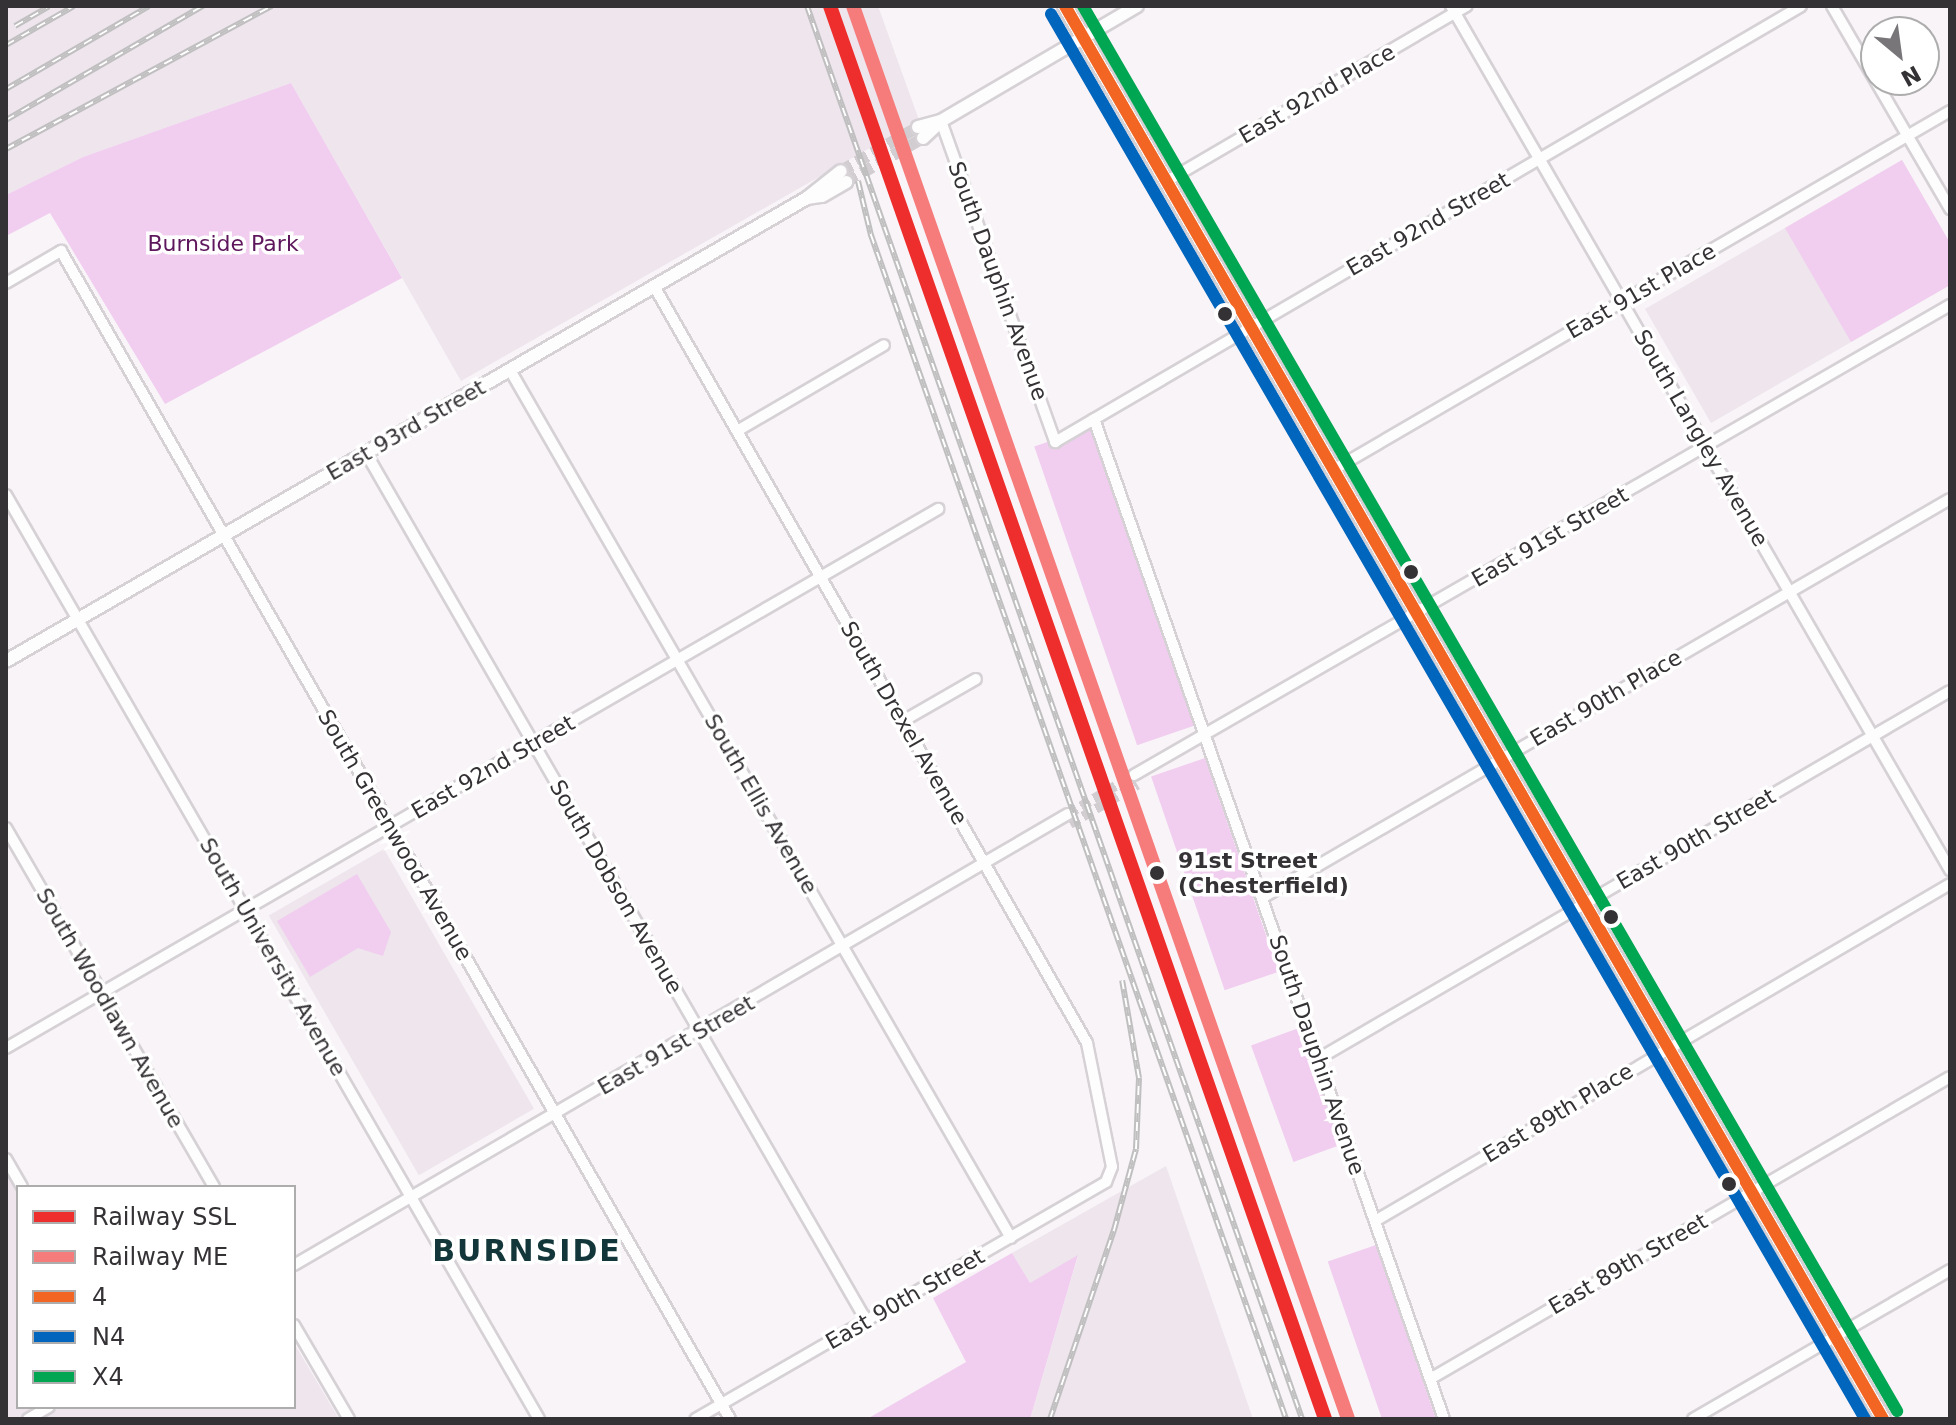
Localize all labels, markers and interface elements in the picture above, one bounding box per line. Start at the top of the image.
north arrow [1860,16,1940,96]
street label: East 92nd Place [1234,39,1400,149]
text: N [1897,60,1925,91]
street label: South Dauphin Avenue [943,158,1053,404]
street label: East 92nd Street [1342,167,1514,281]
park label: Burnside Park [147,231,299,257]
street label: East 91st Place [1562,238,1720,344]
unlabelled marker [1217,306,1233,322]
street label: South Langley Avenue [1628,325,1774,551]
street label: East 93rd Street [322,374,490,486]
street label: East 91st Street [1467,481,1633,593]
unlabelled marker [1403,564,1419,580]
street label: South Drexel Avenue [835,617,973,829]
street label: East 90th Place [1526,644,1686,752]
street label: South Greenwood Avenue [312,705,478,965]
street label: South Ellis Avenue [699,709,823,899]
street label: East 92nd Street [407,710,579,824]
street label: South Dobson Avenue [544,775,688,999]
street label: East 90th Street [1612,783,1780,895]
street label: South University Avenue [194,833,352,1081]
place label: 91st Street (Chesterfield) [1178,847,1349,898]
marker: 91st Street (Chesterfield) [1143,859,1171,887]
street label: South Woodlawn Avenue [30,883,190,1133]
unlabelled marker [1603,909,1619,925]
street label: South Dauphin Avenue [1263,932,1371,1178]
street label: East 91st Street [593,989,759,1101]
street label: East 89th Place [1478,1058,1638,1168]
unlabelled marker [1721,1176,1737,1192]
legend [16,1185,296,1409]
text: Railway SSL [92,1203,236,1231]
street label: East 89th Street [1544,1208,1712,1320]
district label: BURNSIDE [432,1233,622,1269]
text: Railway ME [92,1243,228,1271]
street label: East 90th Street [821,1243,989,1355]
text: 4 [92,1283,107,1311]
text: N4 [92,1323,125,1351]
text: X4 [92,1363,124,1391]

